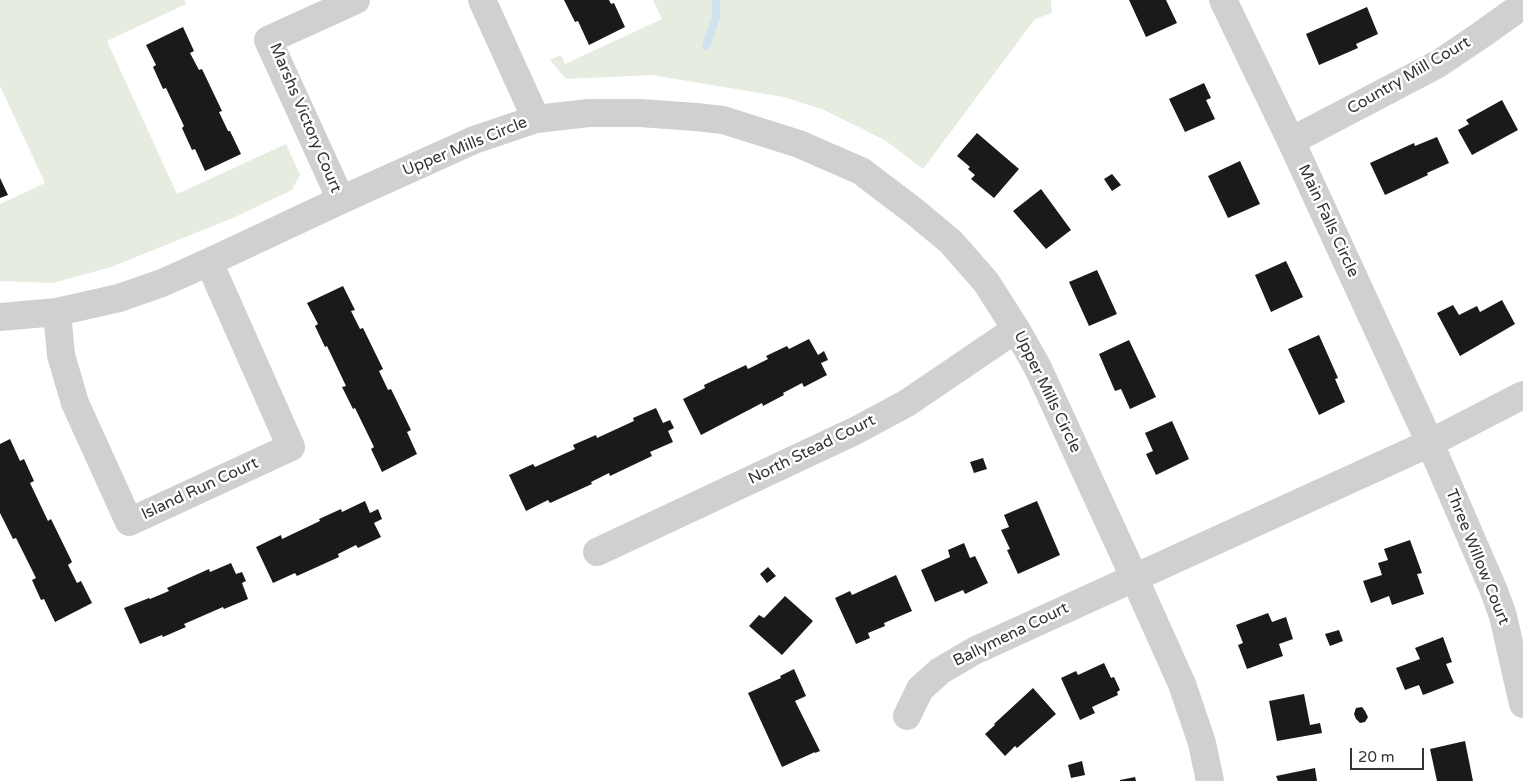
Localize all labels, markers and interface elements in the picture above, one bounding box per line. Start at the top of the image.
street label: Country Mill Court [1344,33,1474,119]
street label: Marshs Victory Court [265,40,345,196]
street label: Upper Mills Circle [400,113,530,181]
street label: Main Falls Circle [1293,162,1363,280]
street label: Upper Mills Circle [1009,328,1085,456]
street label: North Stead Court [745,411,879,489]
street label: Island Run Court [139,454,261,524]
street label: Three Willow Court [1441,486,1513,628]
street label: Ballymena Court [950,599,1072,671]
scale bar [1353,738,1427,770]
text: 20 m [1358,748,1395,766]

